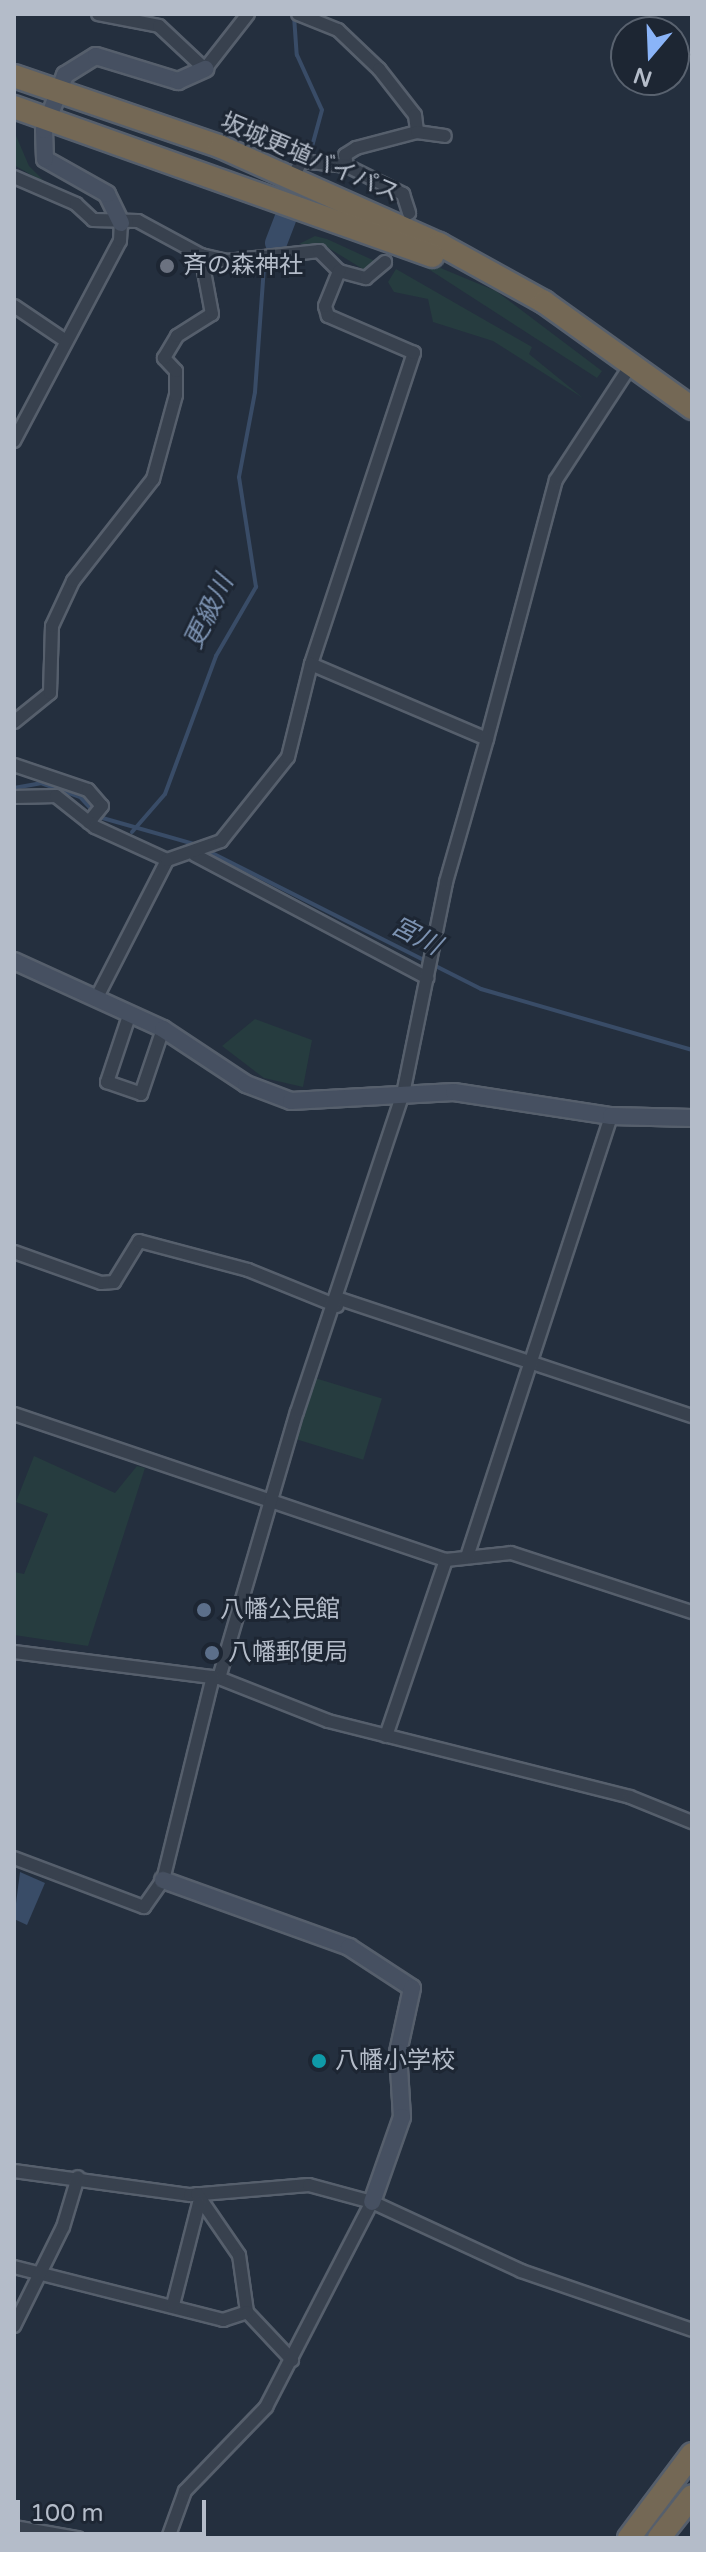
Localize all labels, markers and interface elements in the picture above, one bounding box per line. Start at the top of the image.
north arrow [610,16,690,96]
text: N [630,62,655,92]
street label: 坂城更埴バイパス [216,107,404,209]
place label: 斉の森神社 [183,252,303,280]
marker: 斉の森神社 [158,257,176,275]
water label: 更級川 [178,570,240,654]
water label: 宮川 [386,910,446,962]
place label: 八幡公民館 [220,1596,340,1624]
marker: 八幡公民館 [195,1601,213,1619]
place label: 八幡郵便局 [228,1639,348,1667]
marker: 八幡郵便局 [203,1644,221,1662]
place label: 八幡小学校 [335,2047,455,2075]
marker: 八幡小学校 [310,2052,328,2070]
scale bar [20,2484,210,2534]
text: 100 m [30,2499,104,2528]

